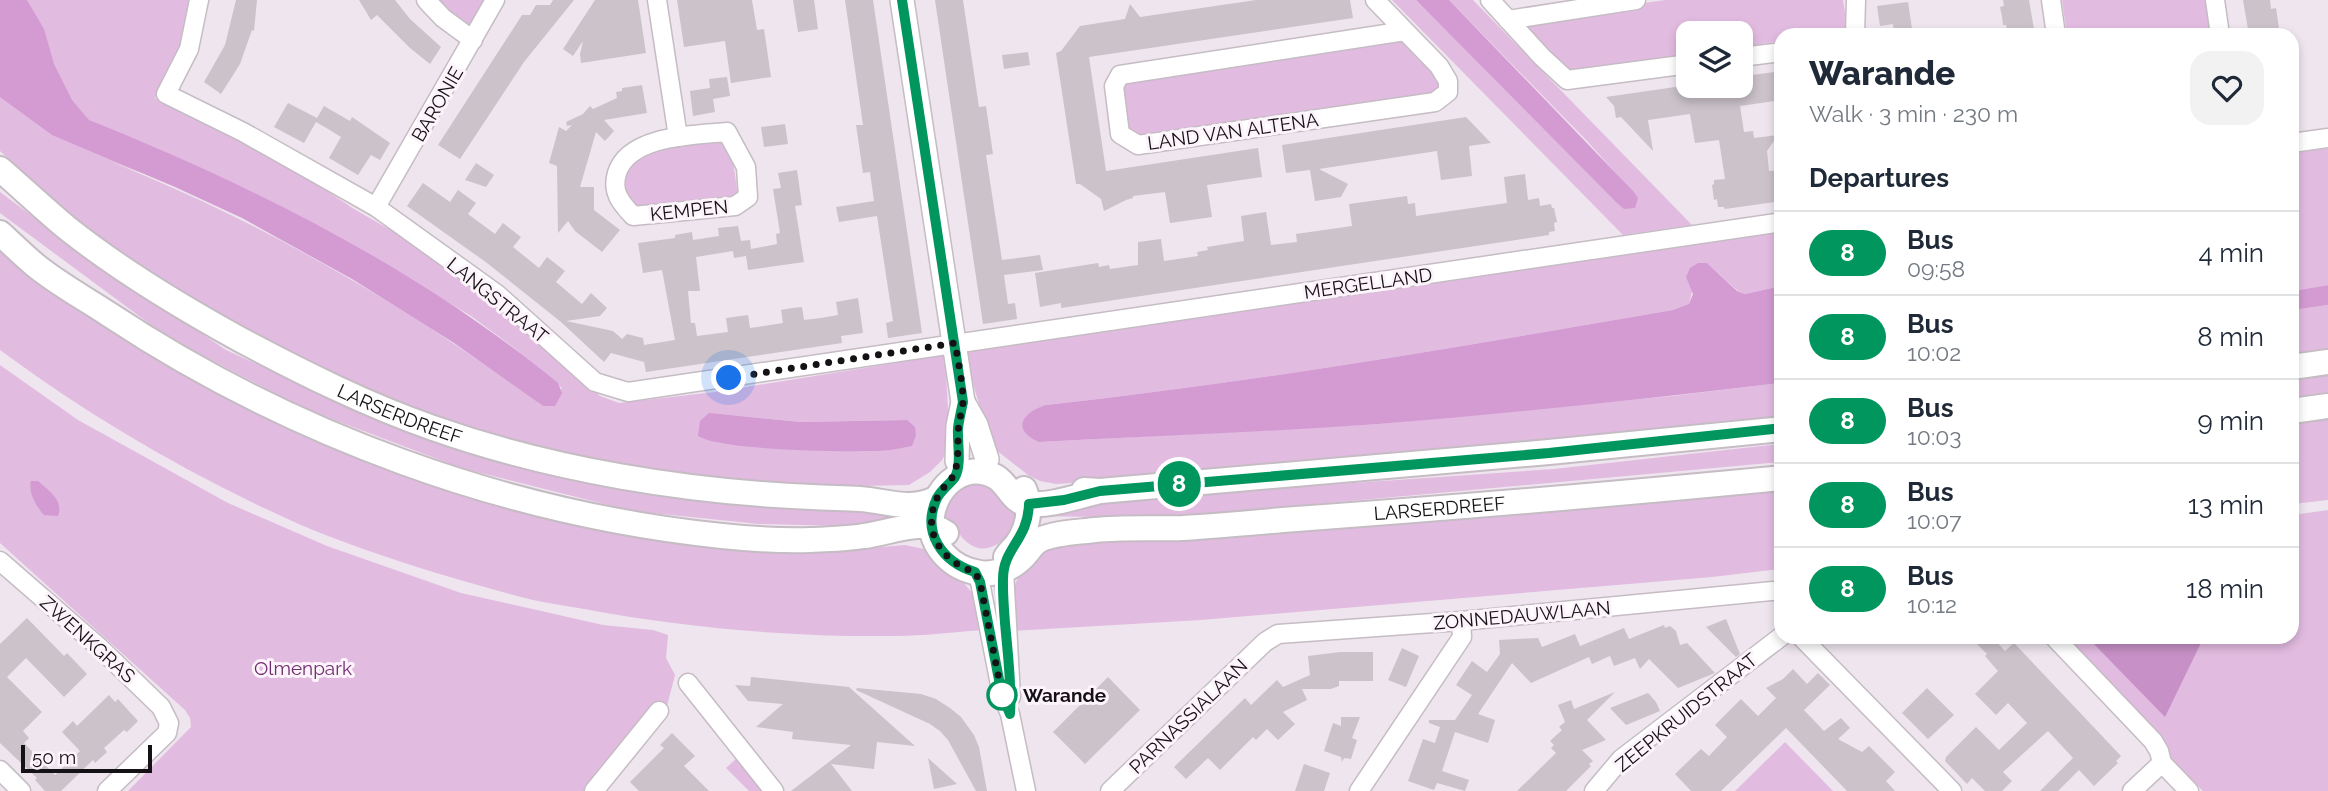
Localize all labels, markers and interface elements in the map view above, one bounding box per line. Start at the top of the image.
map controls [1676,21,1753,98]
button: layers [1676,21,1753,98]
button: heart [2190,51,2264,125]
text: Warande [1809,54,1955,93]
street label: BARONIE [407,63,467,145]
text: Walk · 3 min · 230 m [1809,100,2018,127]
street label: LAND VAN ALTENA [1146,108,1320,154]
text: Departures [1809,163,1949,193]
street label: KEMPEN [649,195,729,225]
text: Bus [1907,225,1954,255]
text: 8 [1840,238,1855,267]
text: 4 min [2198,238,2264,268]
street label: LANGSTRAAT [443,253,553,348]
text: 09:58 [1907,255,1965,282]
street label: MERGELLAND [1303,263,1433,303]
text: Bus [1907,309,1954,339]
text: 8 [1840,322,1855,351]
text: 8 min [2197,322,2264,352]
text: 10:02 [1907,339,1961,366]
your location [711,360,746,395]
street label: LARSERDREEF [334,379,465,448]
text: Bus [1907,393,1954,423]
text: 8 [1840,406,1855,435]
text: 9 min [2197,406,2264,436]
text: 10:03 [1907,423,1962,450]
line badge: 8 [1156,461,1202,507]
text: 8 [1172,469,1186,498]
text: Bus [1907,477,1954,507]
text: 8 [1840,490,1855,519]
text: 13 min [2188,490,2264,520]
street label: LARSERDREEF [1373,492,1506,524]
text: 10:07 [1907,507,1961,534]
text: Bus [1907,561,1954,591]
text: 8 [1840,574,1855,603]
text: 18 min [2186,574,2264,604]
street label: ZWENKGRAS [36,591,140,687]
text: 10:12 [1907,591,1957,618]
street label: ZONNEDAUWLAAN [1432,596,1612,634]
street label: ZEEPKRUIDSTRAAT [1611,648,1761,776]
street label: PARNASSIALAAN [1124,654,1252,778]
park label: Olmenpark [254,657,352,679]
marker: Warande [987,680,1017,710]
place label: Warande [1023,684,1106,706]
scale bar [21,742,152,774]
text: 50 m [32,746,76,768]

